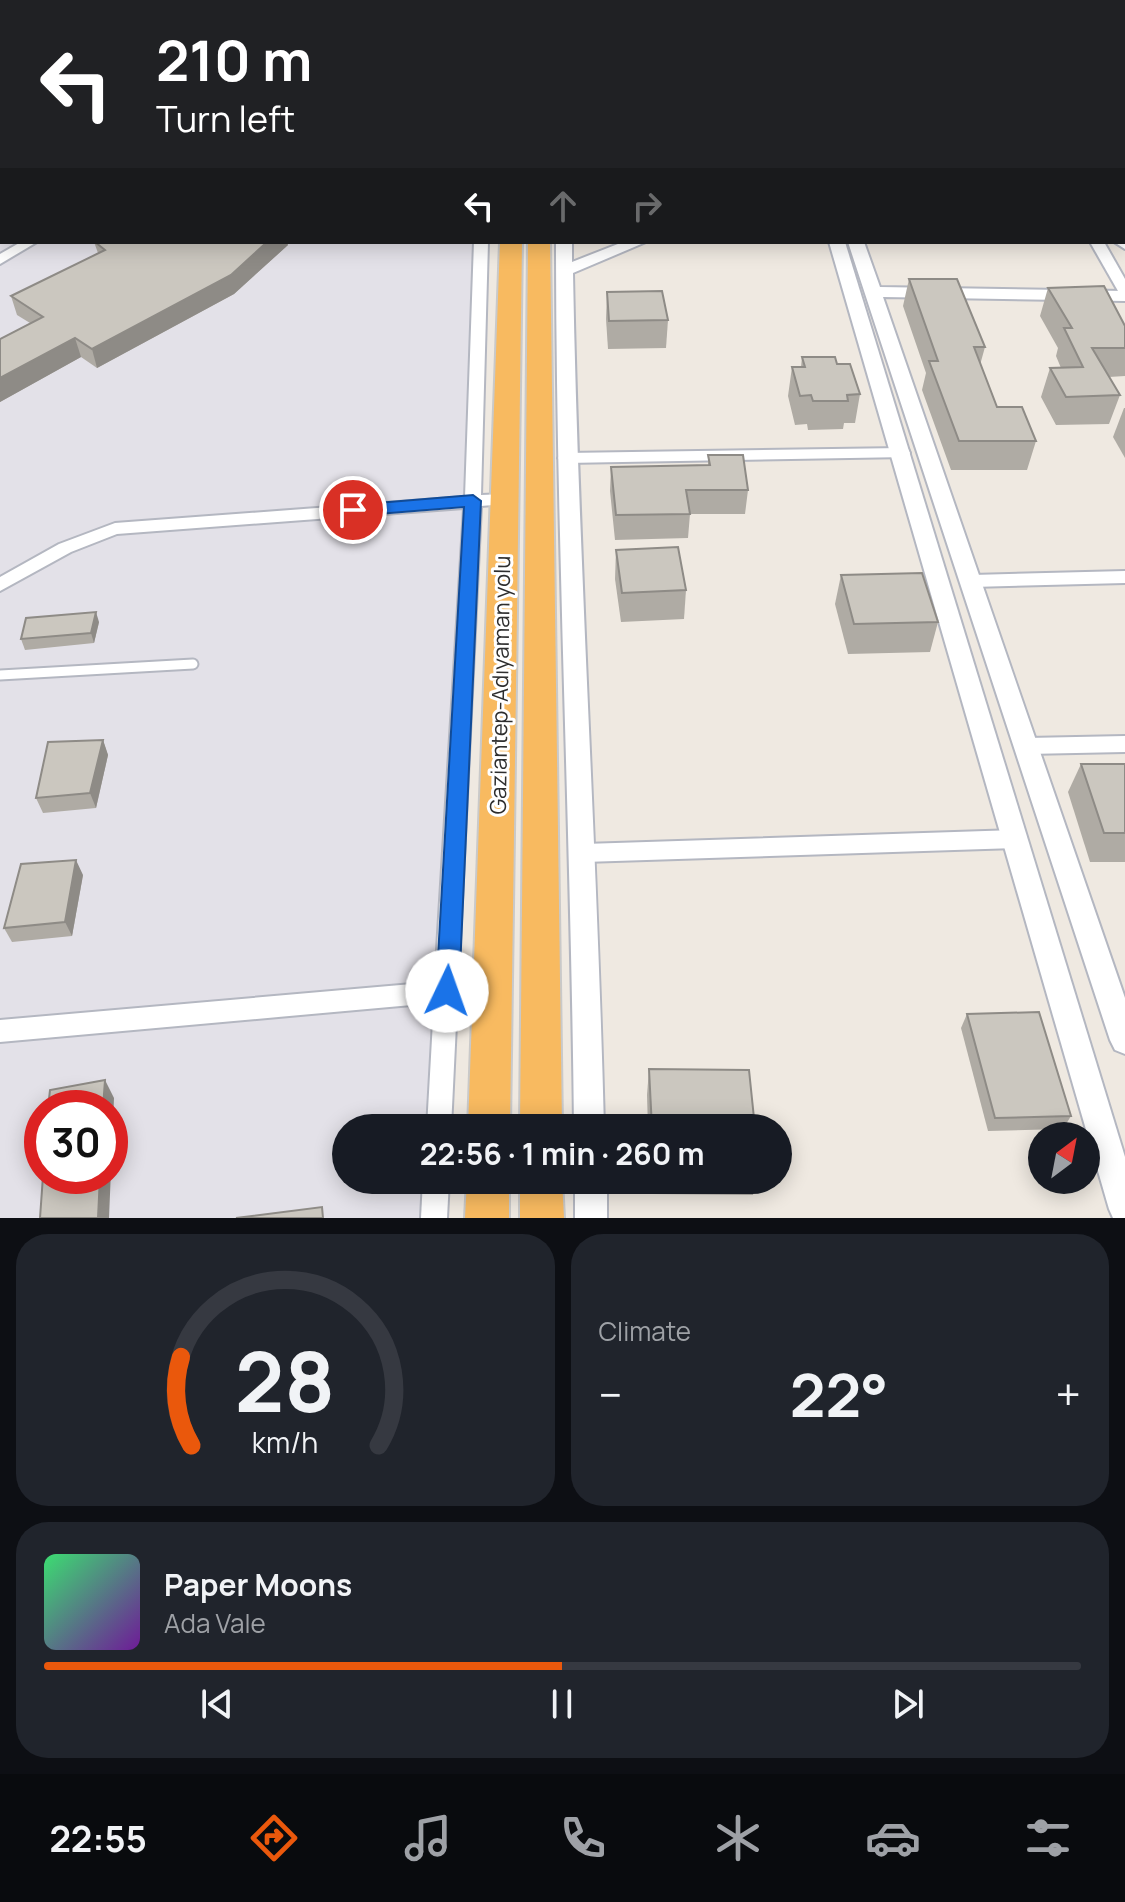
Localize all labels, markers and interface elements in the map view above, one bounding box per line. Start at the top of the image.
text: 210 m [156,21,312,98]
icon: left [24,32,128,136]
text: Turn left [156,94,295,143]
icon: left [457,184,501,228]
icon: ahead [541,184,585,228]
icon: right [625,184,669,228]
pin [319,476,387,544]
icon: arrive [331,488,375,532]
street label: Gaziantep-Adıyaman yolu [483,555,517,815]
position arrow [405,949,489,1033]
speed limit sign: 30 [24,1090,128,1194]
north arrow [1028,1122,1100,1194]
map controls [1028,1122,1100,1194]
text: 22:56 · 1 min · 260 m [420,1133,704,1174]
text: Climate [599,1313,691,1349]
text: 28 [235,1323,336,1437]
text: 22° [790,1353,888,1435]
text: − [599,1364,622,1424]
text: + [1056,1364,1081,1424]
text: km/h [252,1423,318,1462]
text: Paper Moons [164,1564,352,1605]
text: Ada Vale [164,1605,266,1641]
icon: previous [195,1682,239,1726]
icon: pause [540,1682,584,1726]
icon: next [886,1682,930,1726]
icon: directions [246,1810,302,1866]
icon: music [400,1810,456,1866]
icon: phone [555,1810,611,1866]
icon: climate [710,1810,766,1866]
icon: car [865,1810,921,1866]
icon: filters [1020,1810,1076,1866]
text: 22:55 [49,1814,147,1863]

